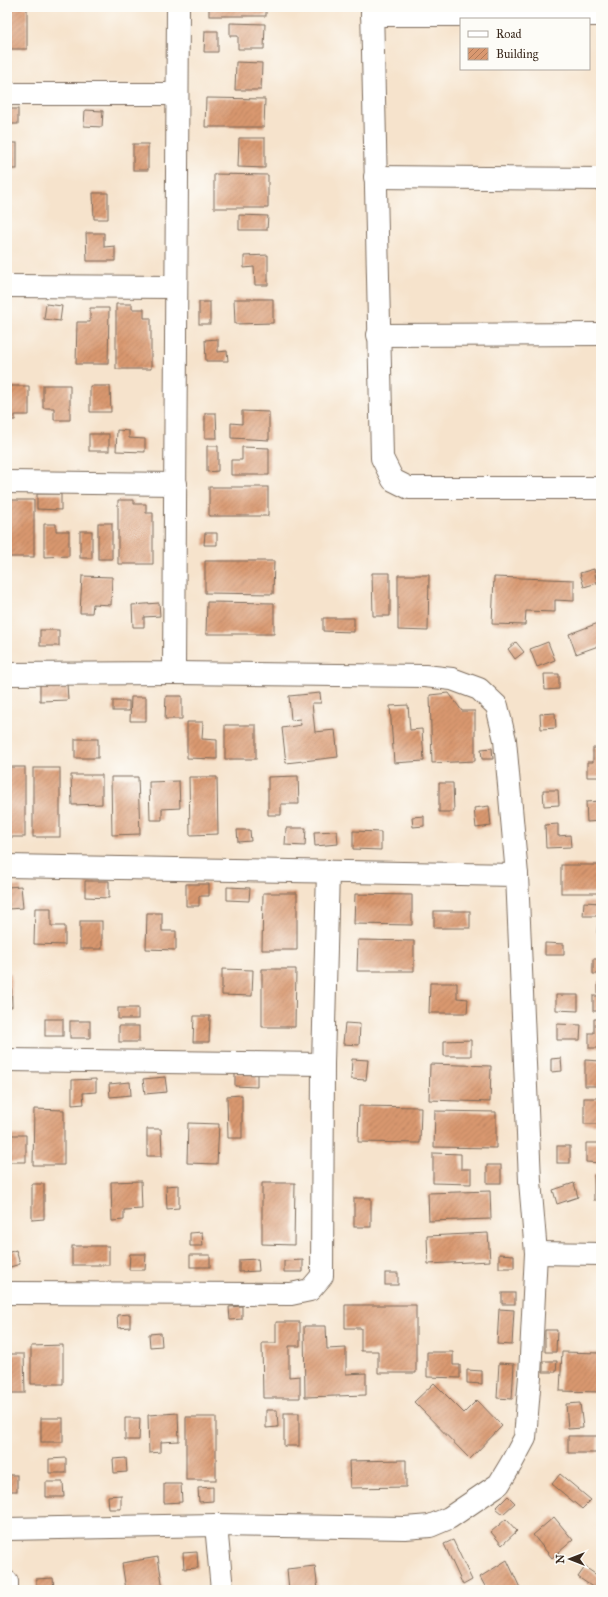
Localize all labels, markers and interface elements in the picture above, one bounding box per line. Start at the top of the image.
legend [460,18,590,70]
text: Road [496,27,522,41]
text: Building [496,47,539,62]
north arrow [550,1539,590,1579]
text: N [554,1554,567,1564]

